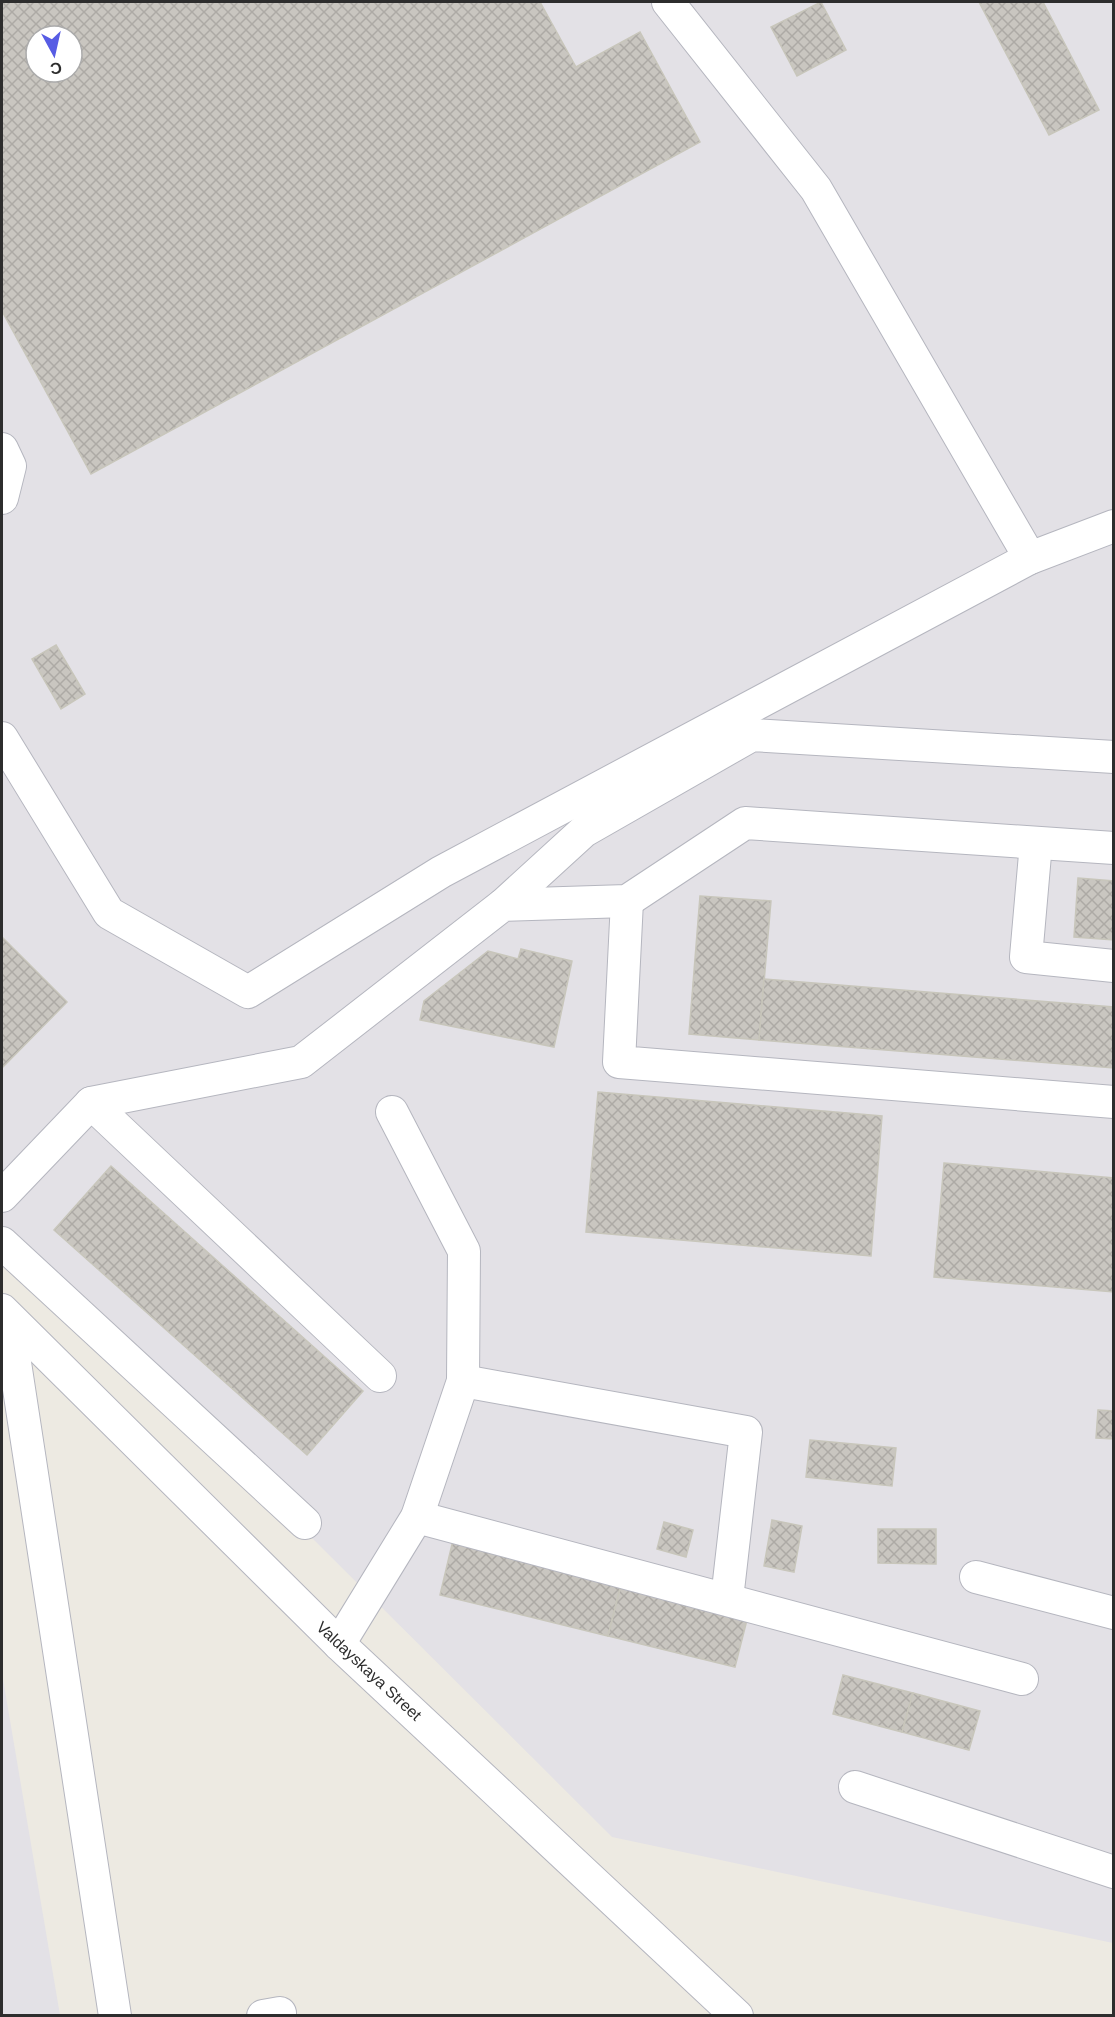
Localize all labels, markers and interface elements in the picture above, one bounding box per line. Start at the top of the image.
north arrow [24,24,84,84]
text: С [49,59,63,78]
street label: Valdayskaya Street [313,1618,425,1724]

